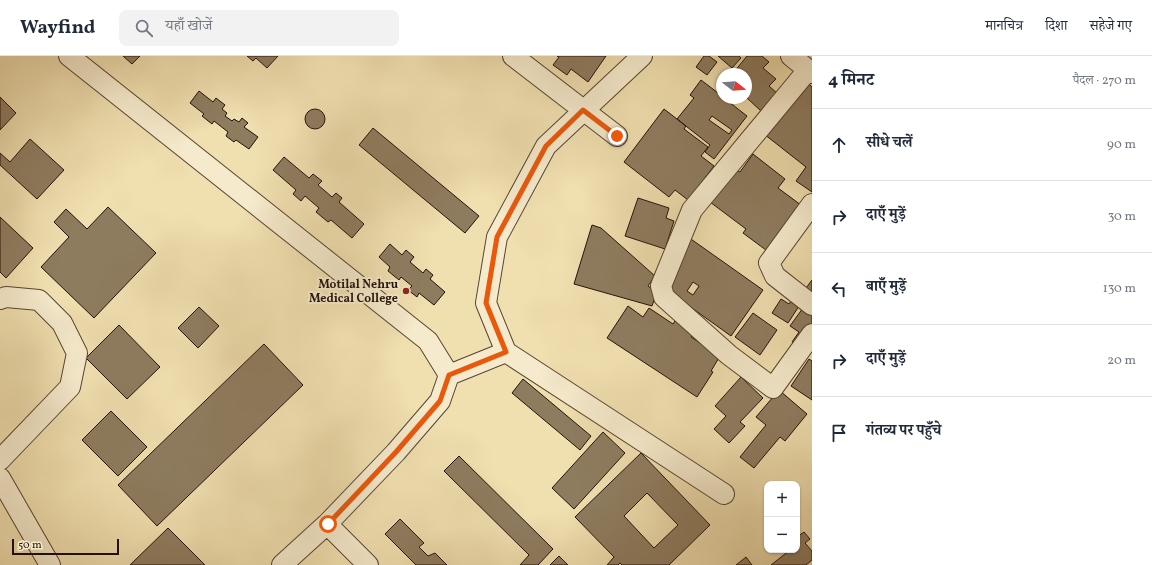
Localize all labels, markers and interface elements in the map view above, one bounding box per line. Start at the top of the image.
search box [119,10,399,46]
text: Wayfind [20,15,95,41]
text: यहाँ खोजें [165,16,212,37]
icon: search [133,17,155,39]
text: मानचित्र [985,17,1023,36]
text: दिशा [1045,17,1067,36]
text: सहेजे गए [1089,17,1132,36]
north arrow [716,68,752,104]
text: 4 मिनट [828,69,874,92]
text: पैदल · 270 m [1073,72,1136,90]
route end [608,127,626,145]
text: सीधे चलें [866,133,913,154]
icon: ahead [828,134,850,156]
text: 90 m [1107,136,1136,154]
text: दाएँ मुड़ें [866,205,906,226]
icon: right [828,206,850,228]
text: 30 m [1108,208,1136,226]
place label: Motilal Nehru Medical College [309,277,399,307]
text: बाएँ मुड़ें [866,277,906,298]
icon: left [828,278,850,300]
text: 130 m [1103,280,1136,298]
marker: Motilal Nehru Medical College [401,286,411,296]
text: दाएँ मुड़ें [866,349,906,370]
icon: right [828,350,850,372]
text: 20 m [1107,352,1136,370]
text: गंतव्य पर पहुँचे [866,421,941,442]
icon: arrive [828,422,850,444]
map controls [764,481,800,553]
button: + [764,481,800,517]
route start [319,515,337,533]
button: − [764,517,800,553]
scale bar [12,537,119,556]
text: 50 m [18,538,42,553]

